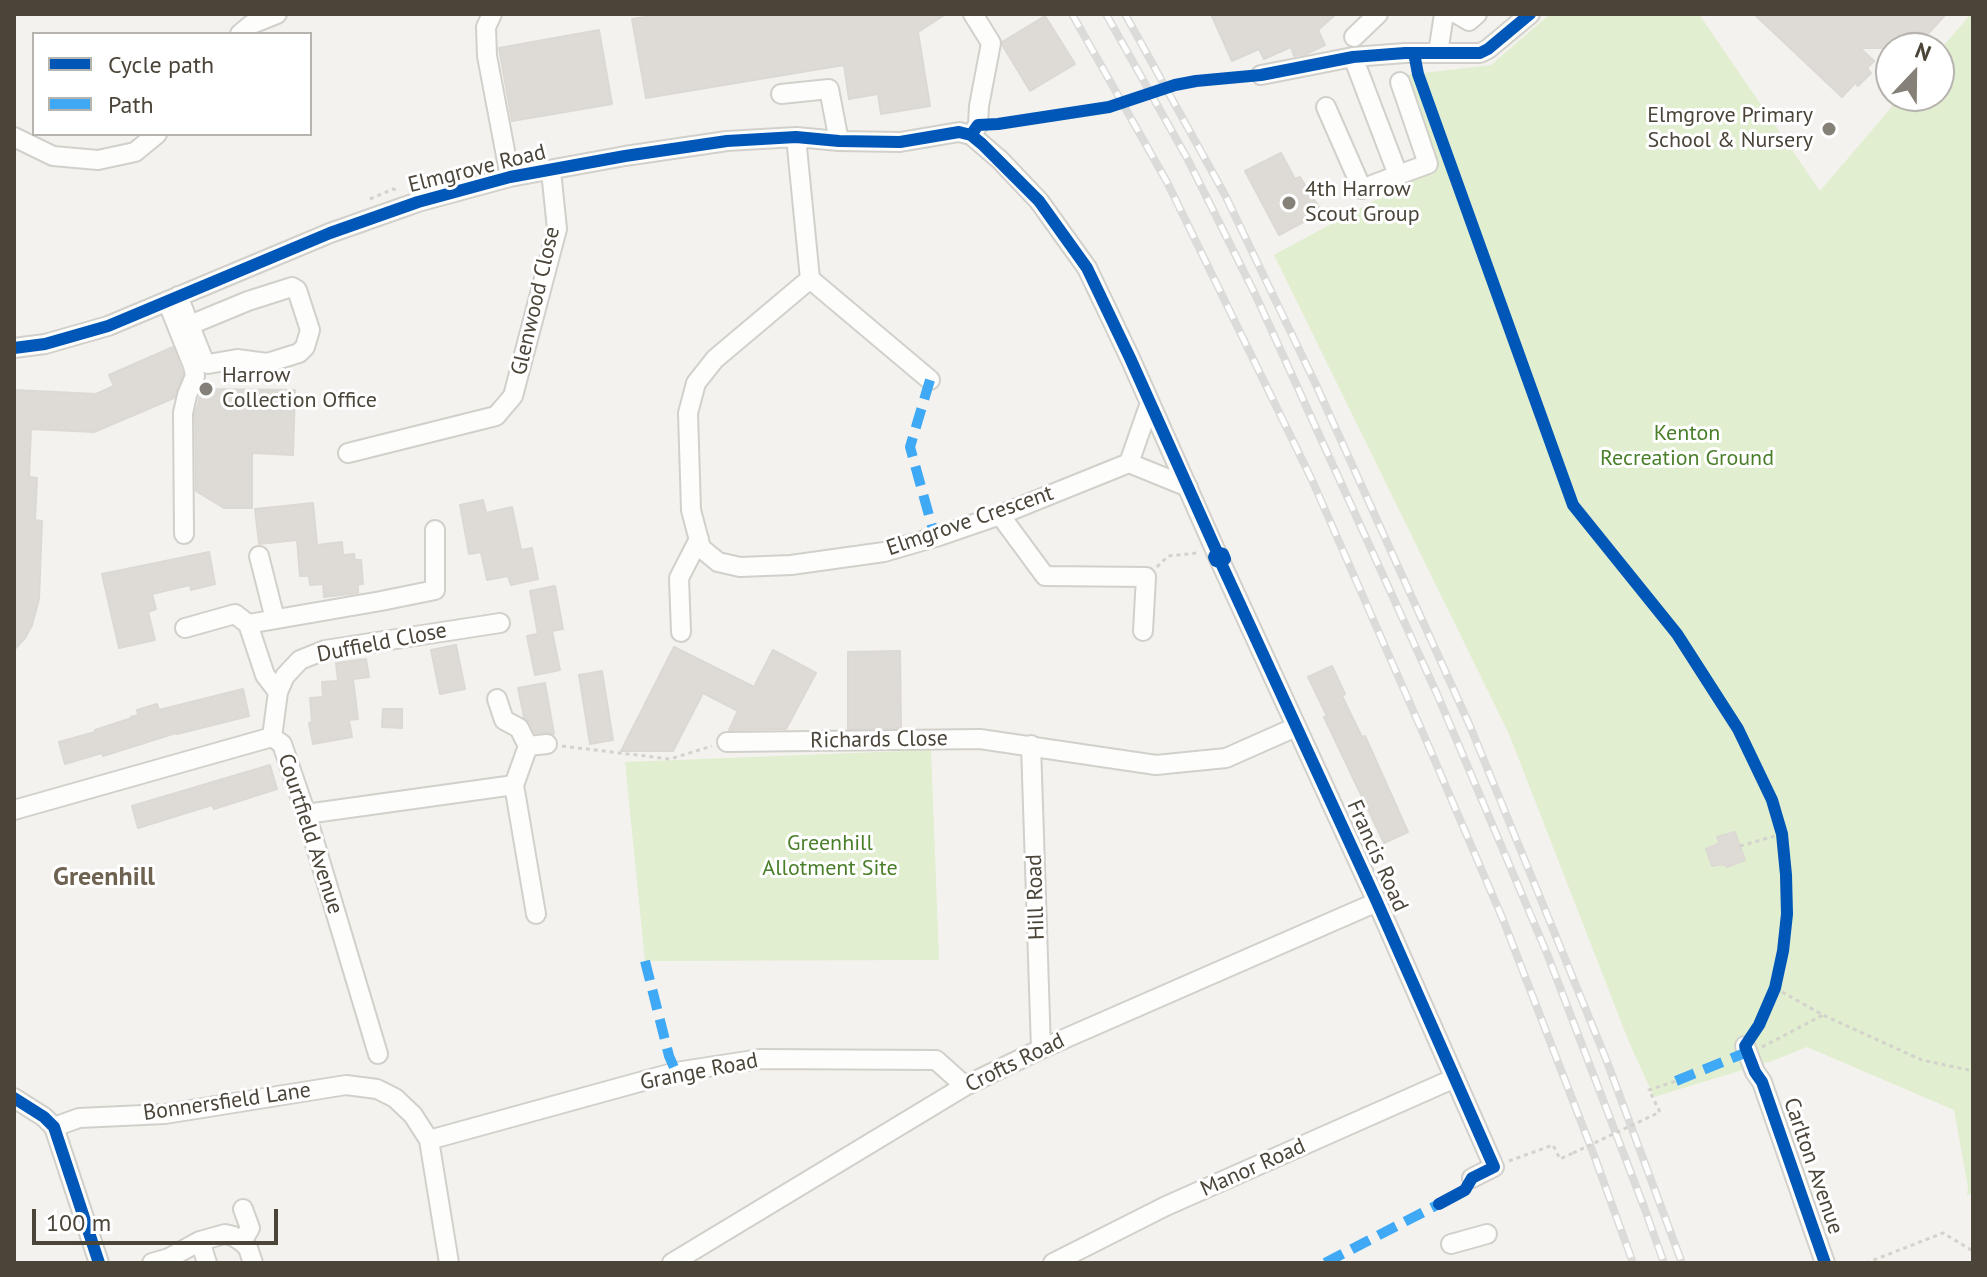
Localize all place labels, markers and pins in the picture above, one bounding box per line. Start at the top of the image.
place label: Elmgrove Primary School & Nursery [1647,103,1813,154]
marker: Elmgrove Primary School & Nursery [1820,120,1838,138]
place label: 4th Harrow Scout Group [1305,177,1420,228]
marker: 4th Harrow Scout Group [1280,194,1298,212]
place label: Harrow Collection Office [222,363,377,414]
marker: Harrow Collection Office [197,380,215,398]

